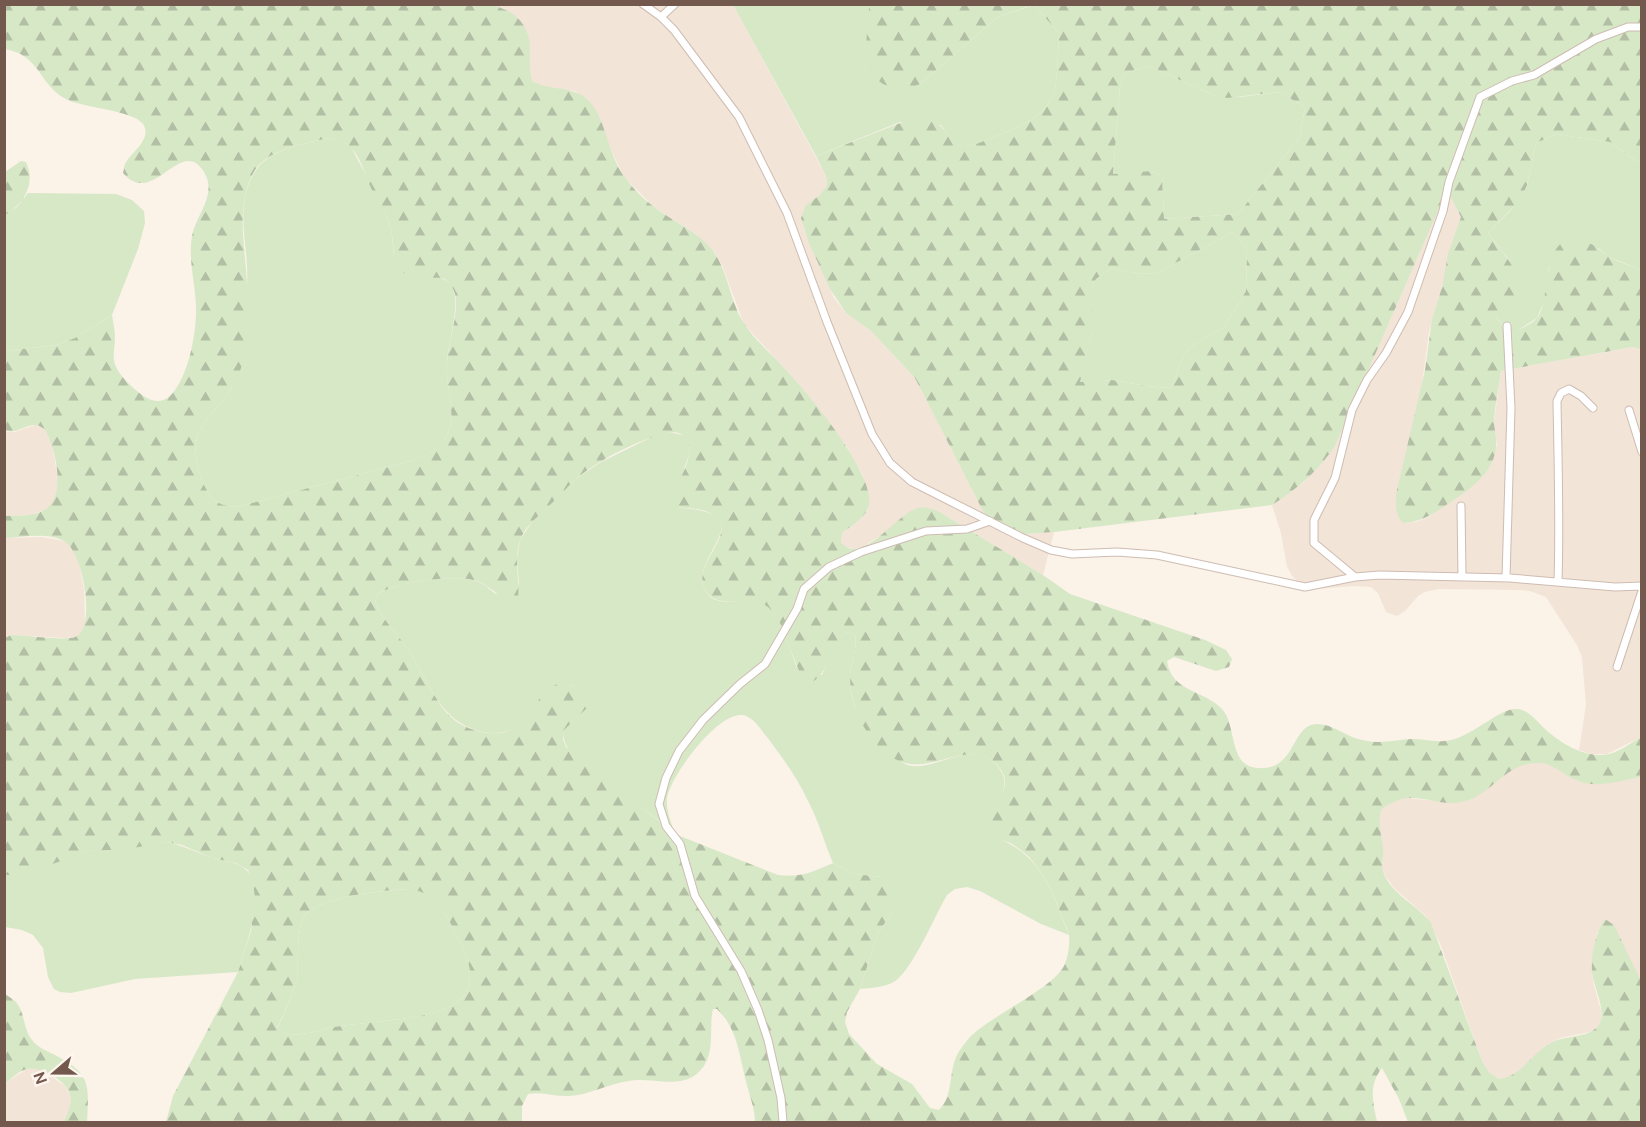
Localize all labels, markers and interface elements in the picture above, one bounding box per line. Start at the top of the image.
north arrow [24,1043,84,1103]
text: N [29,1069,50,1087]

